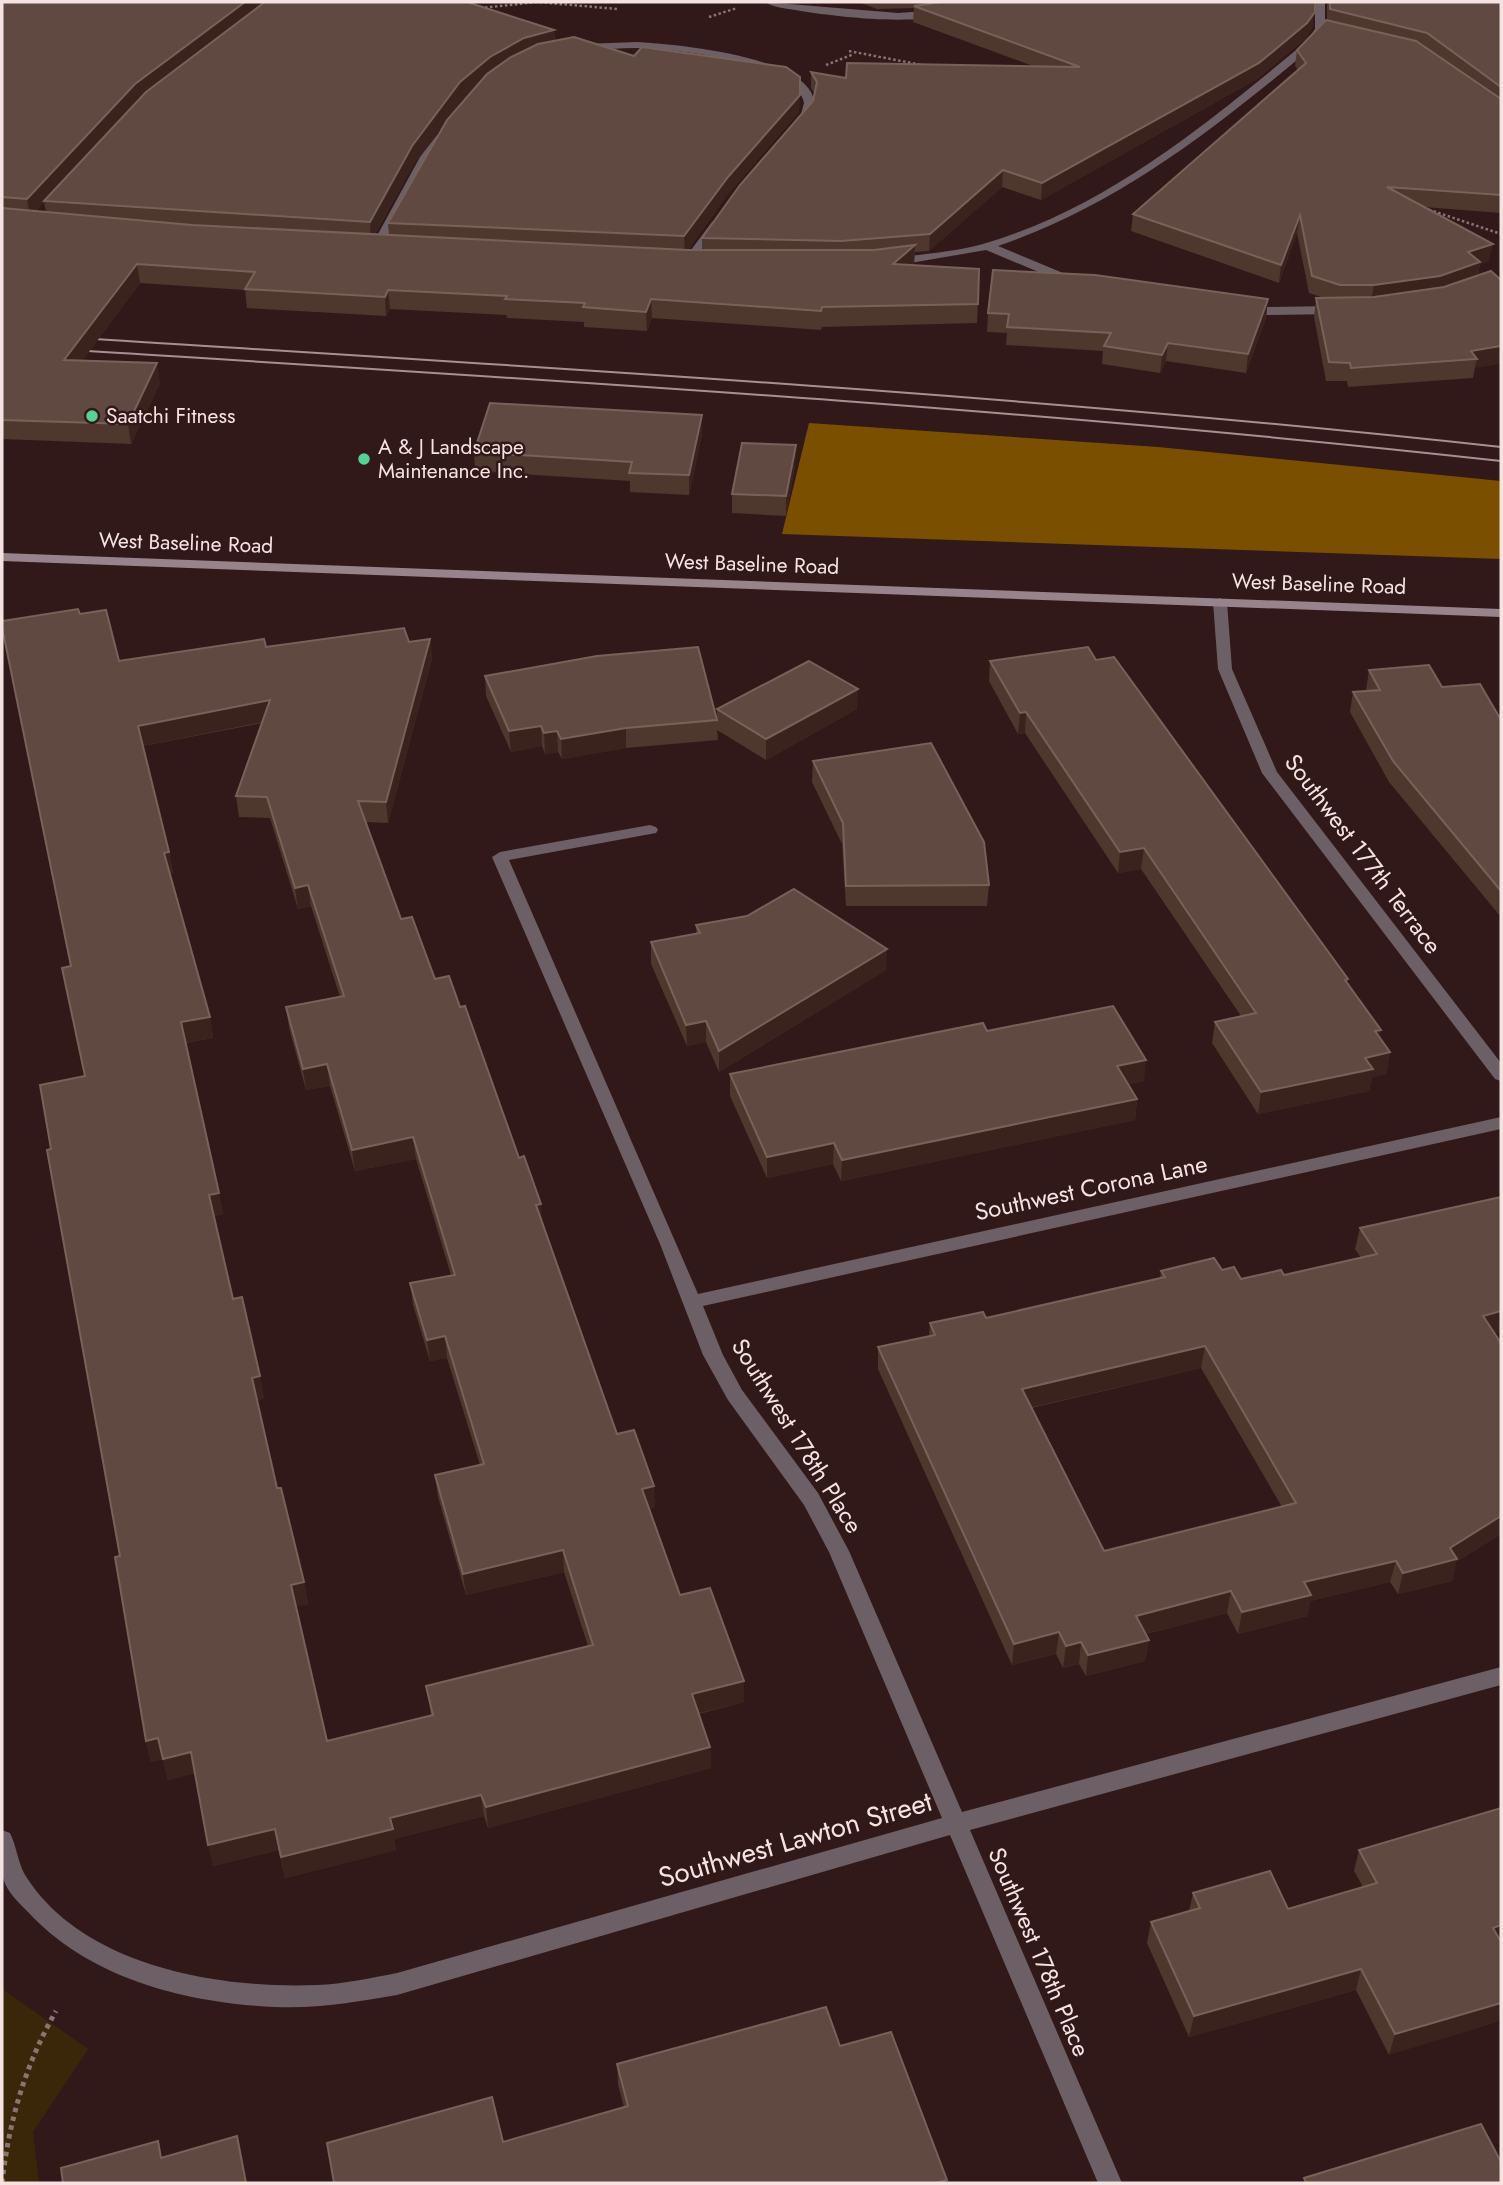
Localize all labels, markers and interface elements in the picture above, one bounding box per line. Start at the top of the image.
place label: Saatchi Fitness [106,401,235,431]
marker: Saatchi Fitness [84,408,100,424]
place label: A & J Landscape Maintenance Inc. [378,432,529,486]
marker: A & J Landscape Maintenance Inc. [356,451,372,467]
street label: West Baseline Road [98,525,274,561]
street label: West Baseline Road [664,546,840,582]
street label: West Baseline Road [1231,566,1407,602]
street label: Southwest 177th Terrace [1276,746,1450,961]
street label: Southwest Corona Lane [971,1146,1211,1229]
street label: Southwest 178th Place [723,1331,872,1540]
street label: Southwest Lawton Street [653,1781,937,1898]
street label: Southwest 178th Place [980,1842,1099,2062]

